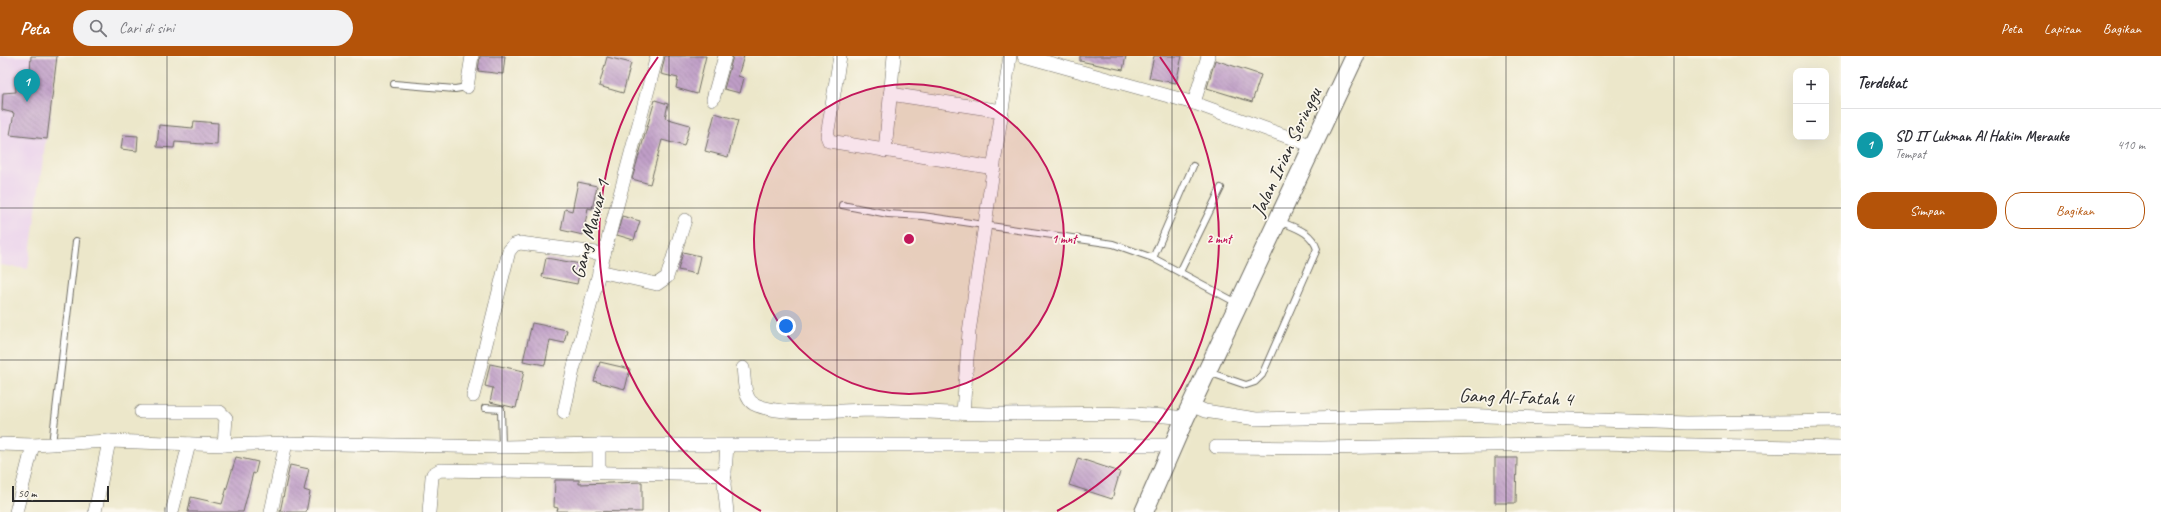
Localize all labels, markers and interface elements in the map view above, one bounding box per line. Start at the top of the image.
search box [73,10,353,46]
text: Peta [20,16,49,40]
icon: search [87,17,109,39]
text: Cari di sini [119,19,174,38]
text: Peta [2001,20,2022,37]
text: Lapisan [2044,20,2081,37]
text: Bagikan [2103,20,2141,37]
map controls [1793,68,1829,140]
button: + [1793,68,1829,104]
pin: 1 [14,69,40,102]
text: Terdekat [1857,72,1907,93]
street label: Jalan Irian Seringgu [1245,82,1327,221]
button: − [1793,104,1829,140]
text: SD IT Lukman Al Hakim Merauke [1895,127,2069,146]
text: 1 [1867,137,1873,153]
text: 410 m [2117,137,2145,153]
text: Tempat [1895,146,1926,162]
street label: Gang Mawar 1 [565,176,615,281]
button: Simpan [1857,192,1997,229]
button: Bagikan [2005,192,2145,229]
text: 1 mnt [1052,231,1078,247]
text: 2 mnt [1207,231,1233,247]
centre of rings [902,232,916,246]
your location [776,316,796,336]
street label: Gang Al-Fatah 4 [1459,383,1575,412]
scale bar [12,484,109,503]
text: 50 m [18,486,37,500]

